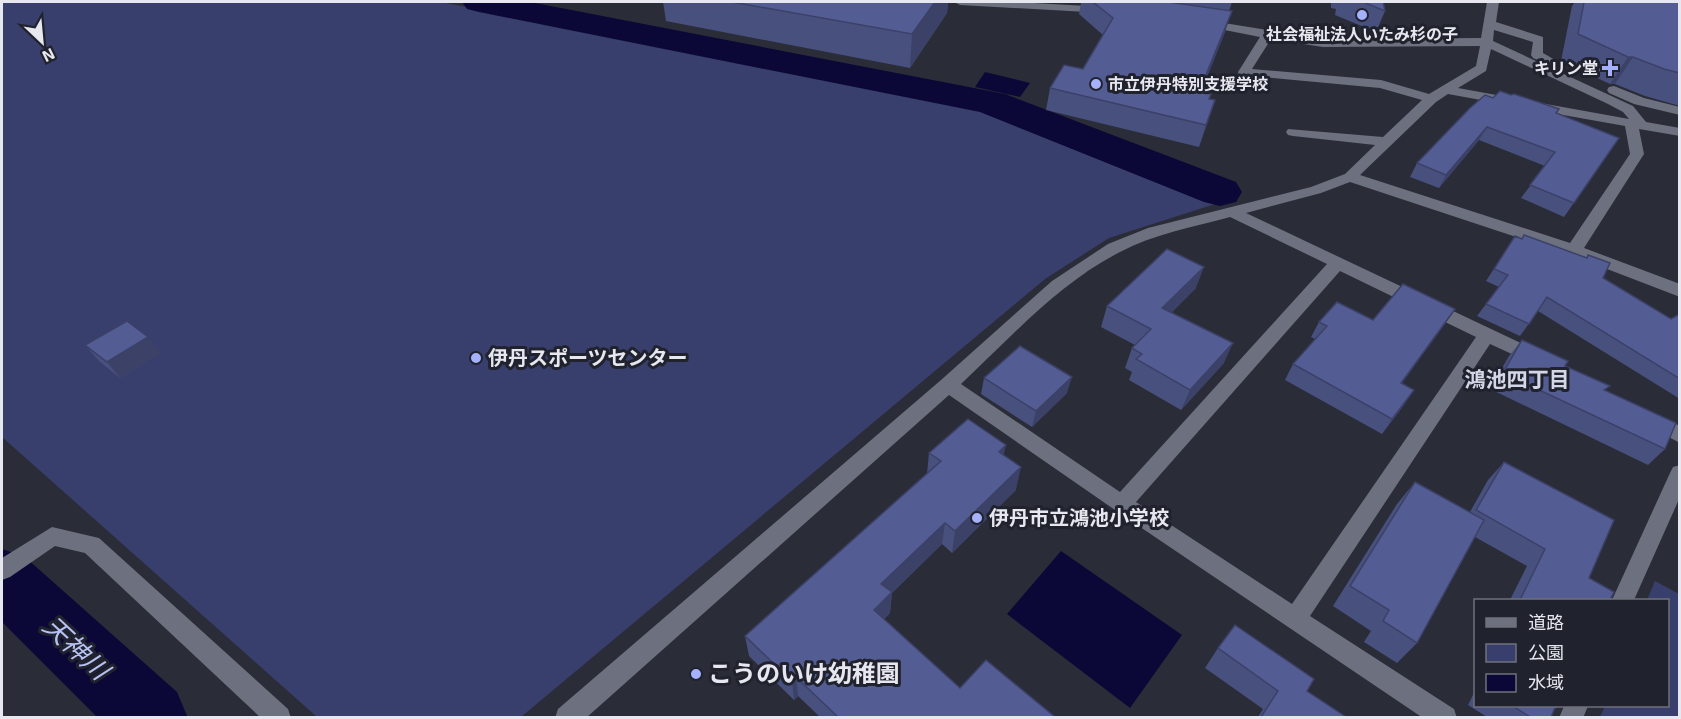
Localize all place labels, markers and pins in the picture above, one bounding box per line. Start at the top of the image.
marker: 社会福祉法人いたみ杉の子 [1355,8,1369,22]
place label: 社会福祉法人いたみ杉の子 [1266,24,1458,43]
place label: キリン堂 [1534,58,1598,77]
marker: キリン堂 [1603,61,1617,75]
place label: 市立伊丹特別支援学校 [1108,74,1268,93]
marker: 市立伊丹特別支援学校 [1089,77,1103,91]
place label: 伊丹スポーツセンター [488,345,688,369]
marker: 伊丹スポーツセンター [469,351,483,365]
place label: 伊丹市立鴻池小学校 [989,505,1169,529]
marker: 伊丹市立鴻池小学校 [970,511,984,525]
place label: こうのいけ幼稚園 [708,658,900,687]
marker: こうのいけ幼稚園 [689,667,703,681]

